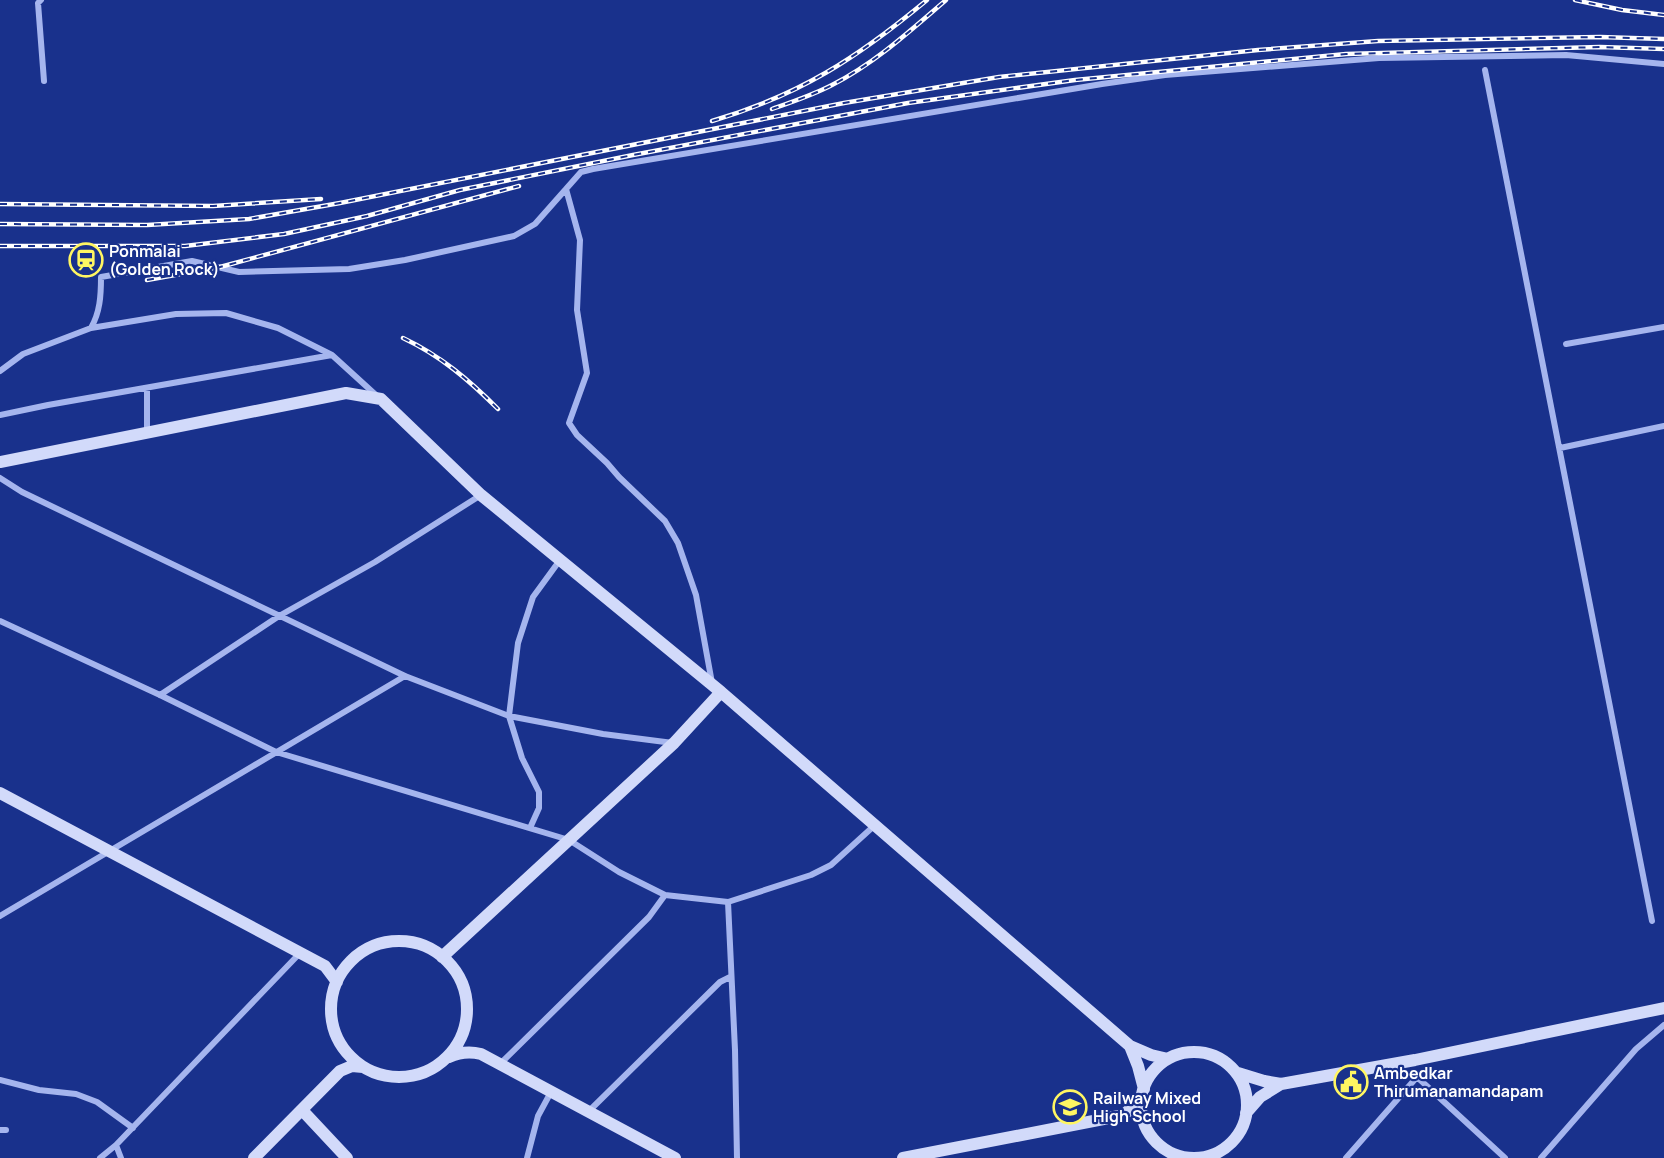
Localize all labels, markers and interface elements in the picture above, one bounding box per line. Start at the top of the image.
place label: Ponmalai (Golden Rock) [109,240,220,280]
station icon: Ponmalai (Golden Rock) [68,242,104,278]
place label: Ambedkar Thirumanamandapam [1374,1062,1543,1102]
public building icon: Ambedkar Thirumanamandapam [1333,1064,1369,1100]
place label: Railway Mixed High School [1093,1087,1201,1127]
school or university icon: Railway Mixed High School [1052,1089,1088,1125]

